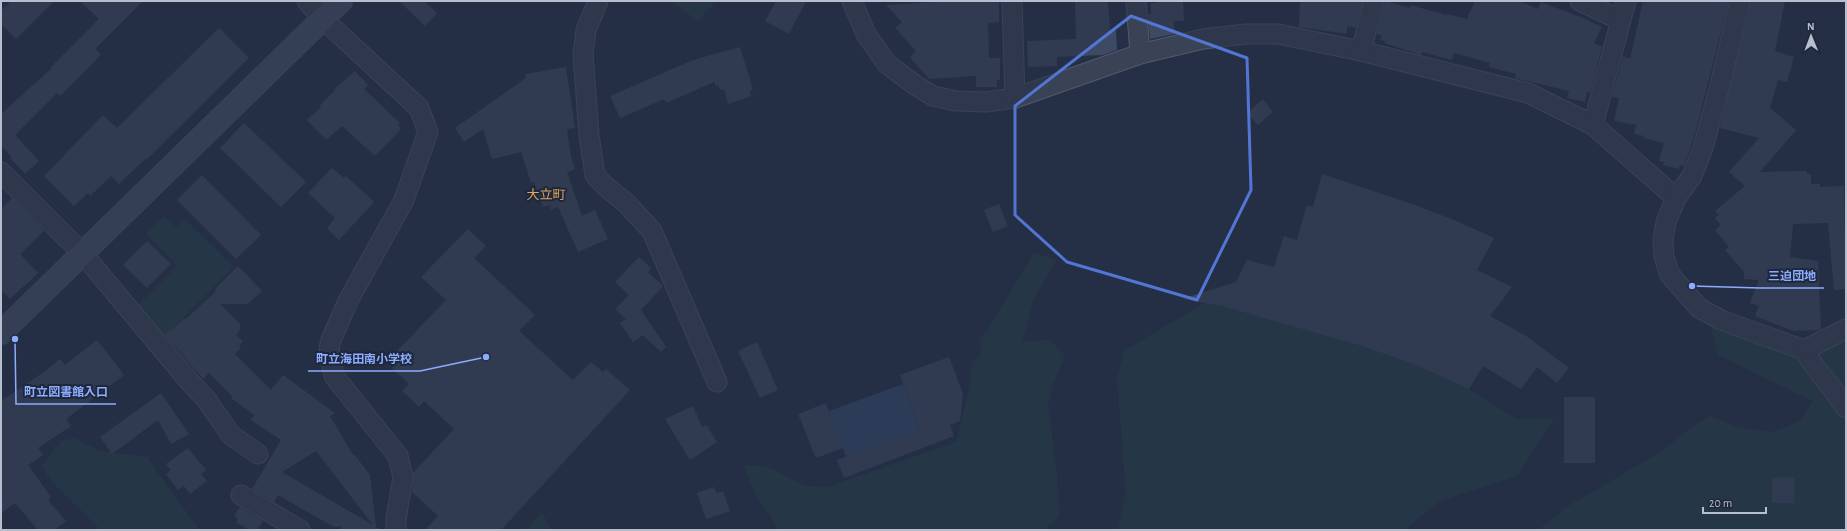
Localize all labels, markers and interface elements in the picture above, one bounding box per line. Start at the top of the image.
north arrow [1791,16,1831,56]
text: N [1807,21,1815,32]
district label: 大立町 [526,188,566,202]
callout: 三迫団地 [1760,264,1824,288]
text: 三迫団地 [1768,270,1816,282]
callout: 町立海田南小学校 [308,347,420,371]
text: 町立海田南小学校 [316,352,412,365]
callout: 町立図書館入口 [16,380,116,404]
text: 町立図書館入口 [24,386,108,398]
scale bar [1703,489,1766,515]
text: 20 m [1709,497,1732,509]

